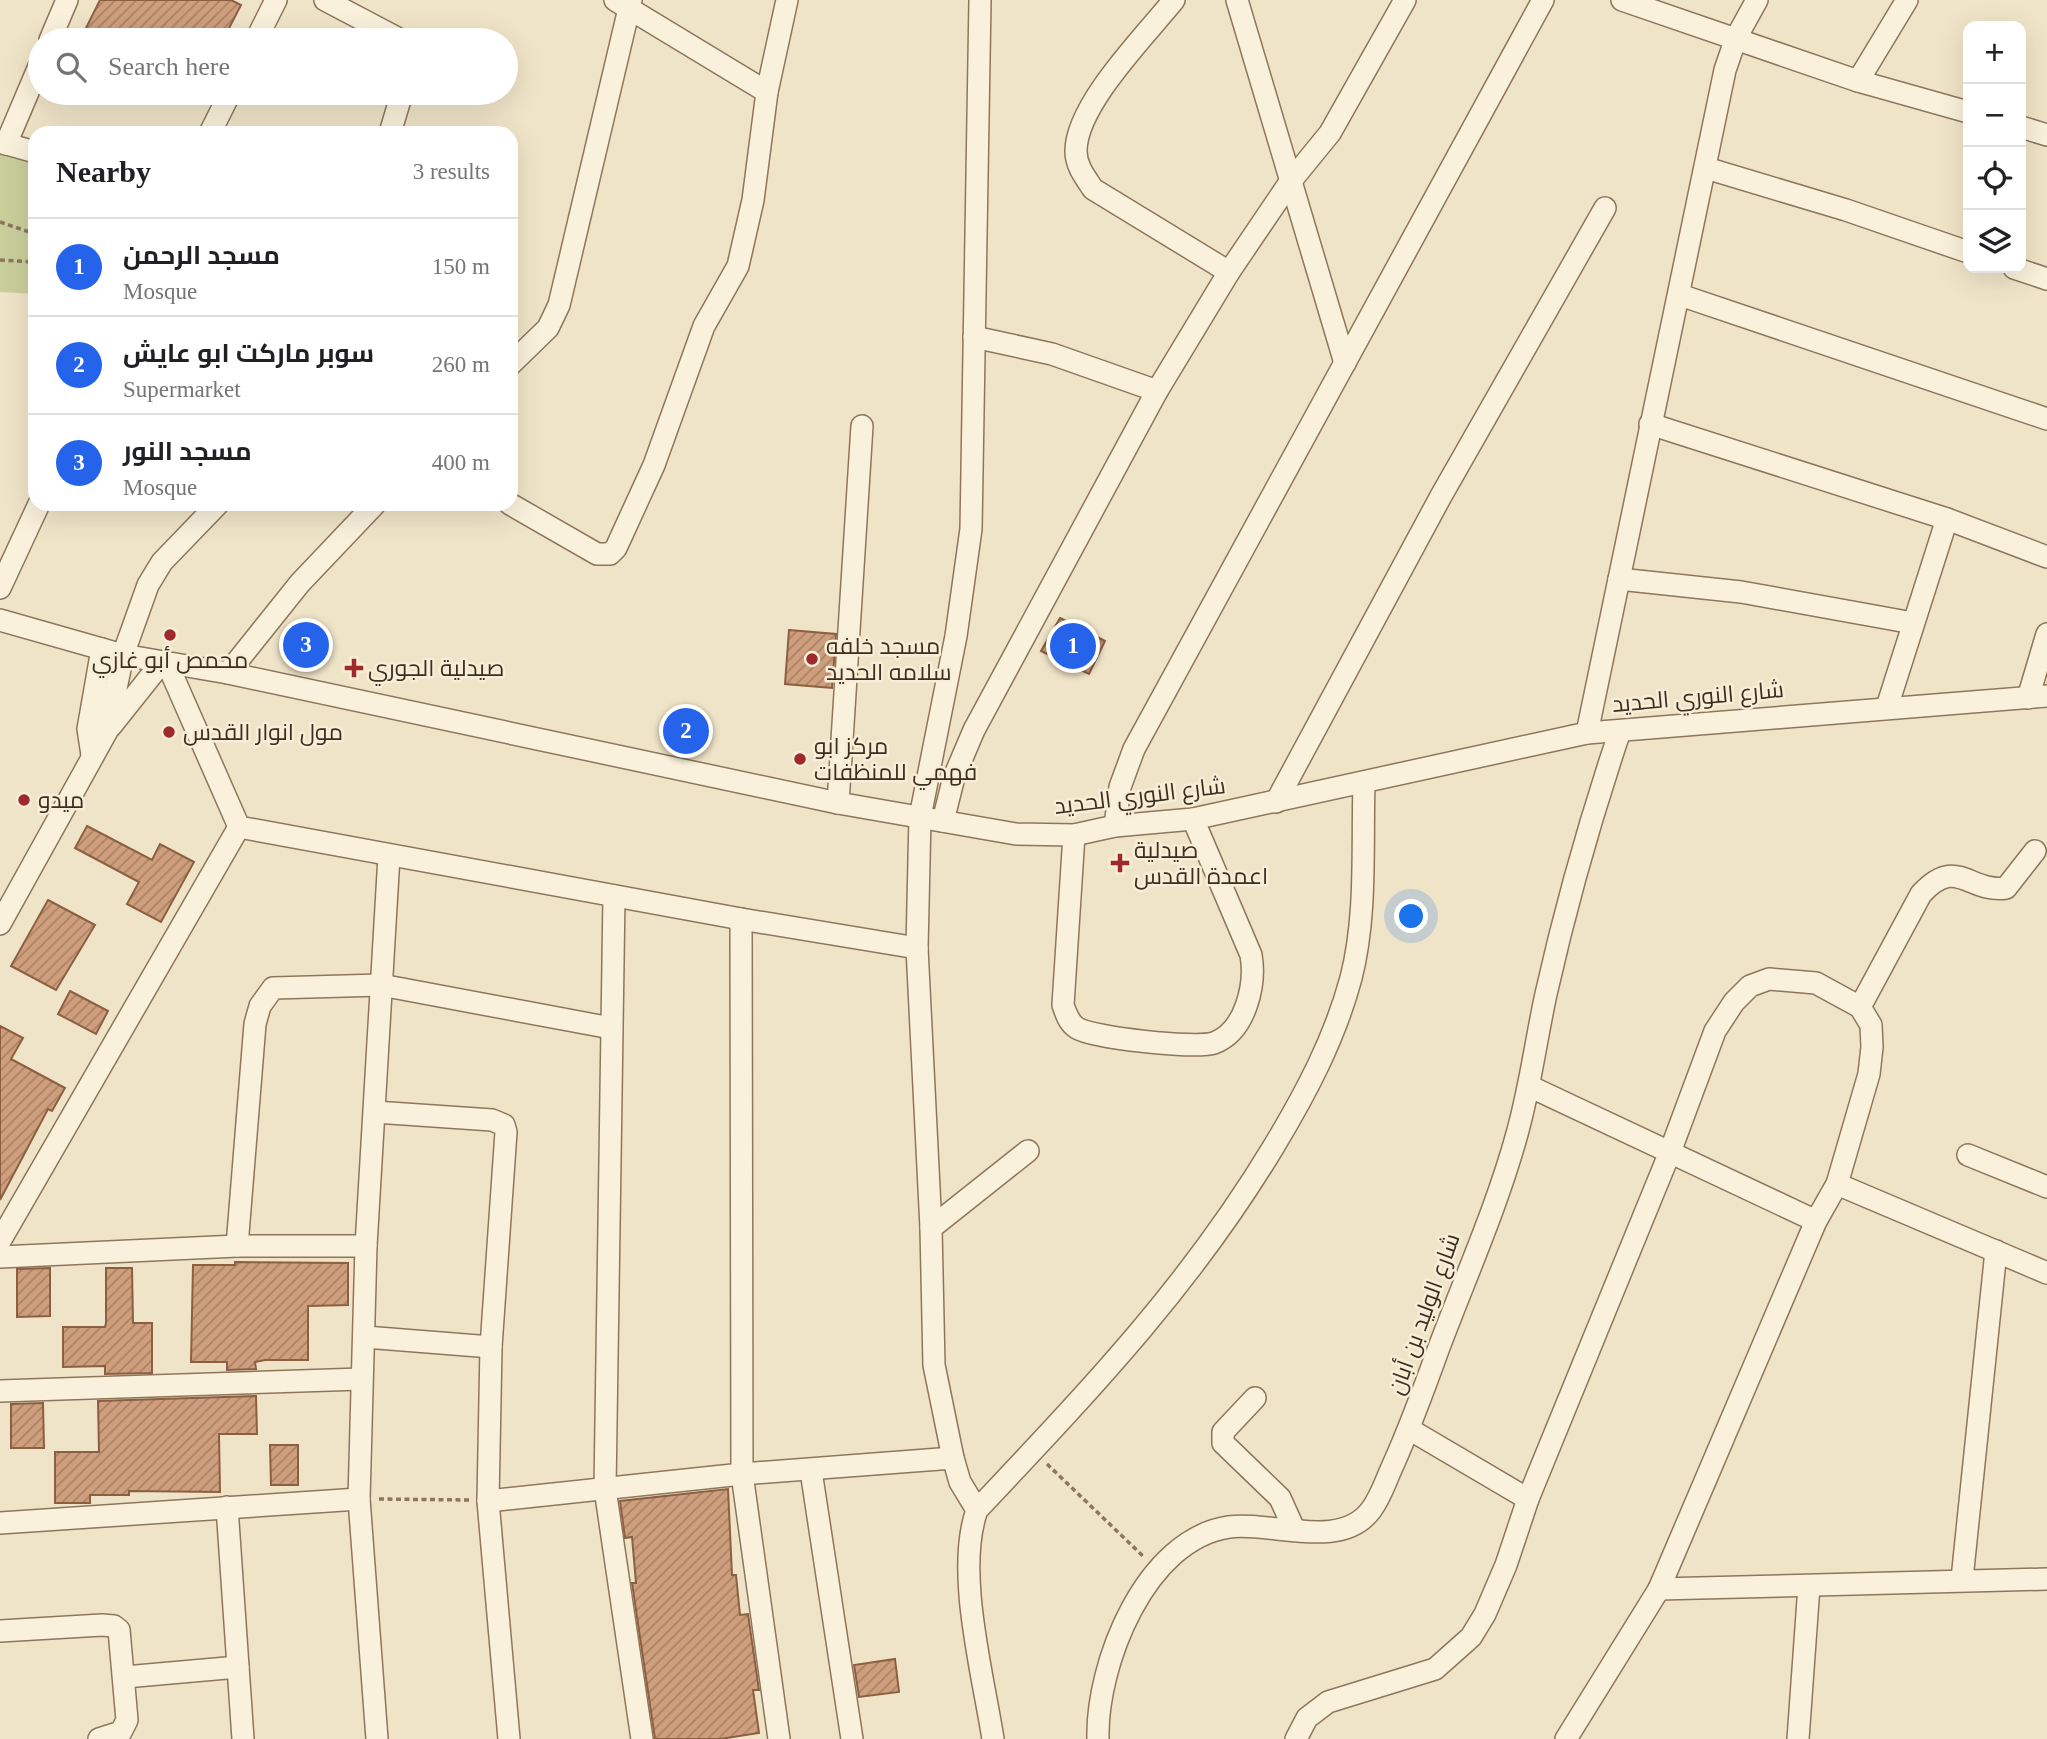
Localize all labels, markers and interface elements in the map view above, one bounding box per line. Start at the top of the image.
map controls [1963,21,2026,273]
button: + [1963,21,2026,84]
search box [28,28,518,105]
icon: search [52,48,90,86]
text: Search here [108,52,230,81]
button: − [1963,84,2026,147]
button: locate [1963,147,2026,210]
text: Nearby [56,155,151,188]
text: 3 results [413,159,490,184]
button: layers [1963,210,2026,273]
text: مسجد الرحمن [123,241,280,270]
text: 1 [73,254,85,279]
text: 150 m [432,254,490,279]
text: Mosque [123,279,197,304]
text: سوبر ماركت ابو عايش [123,339,374,368]
text: 2 [73,352,85,377]
text: 260 m [432,352,490,377]
text: Supermarket [123,377,241,402]
text: مسجد النور [123,437,252,466]
text: 3 [73,450,85,475]
text: 400 m [432,450,490,475]
text: Mosque [123,475,197,500]
pin: 3 [283,619,329,671]
pin: 1 [1050,620,1096,672]
marker: محمص أبو غازي [162,627,178,643]
place label: مسجد خلفه سلامه الحديد [826,634,951,685]
place label: محمص أبو غازي [92,645,248,678]
marker: مسجد خلفه سلامه الحديد [804,651,820,667]
place label: صيدلية الجوري [368,656,504,686]
marker: صيدلية الجوري [346,660,362,676]
street label: شارع النوري الحديد [1611,677,1785,722]
pin: 2 [663,705,709,757]
place label: مول انوار القدس [183,720,343,746]
marker: مول انوار القدس [161,724,177,740]
place label: مركز ابو فهمي للمنظفات [814,734,977,790]
marker: مركز ابو فهمي للمنظفات [792,751,808,767]
street label: شارع النوري الحديد [1053,773,1228,824]
place label: ميدو [38,788,84,813]
marker: ميدو [16,792,32,808]
place label: صيدلية اعمدة القدس [1134,838,1268,890]
marker: صيدلية اعمدة القدس [1112,855,1128,871]
your location [1394,899,1428,933]
street label: شارع الوليد بن أبان [1380,1229,1468,1399]

